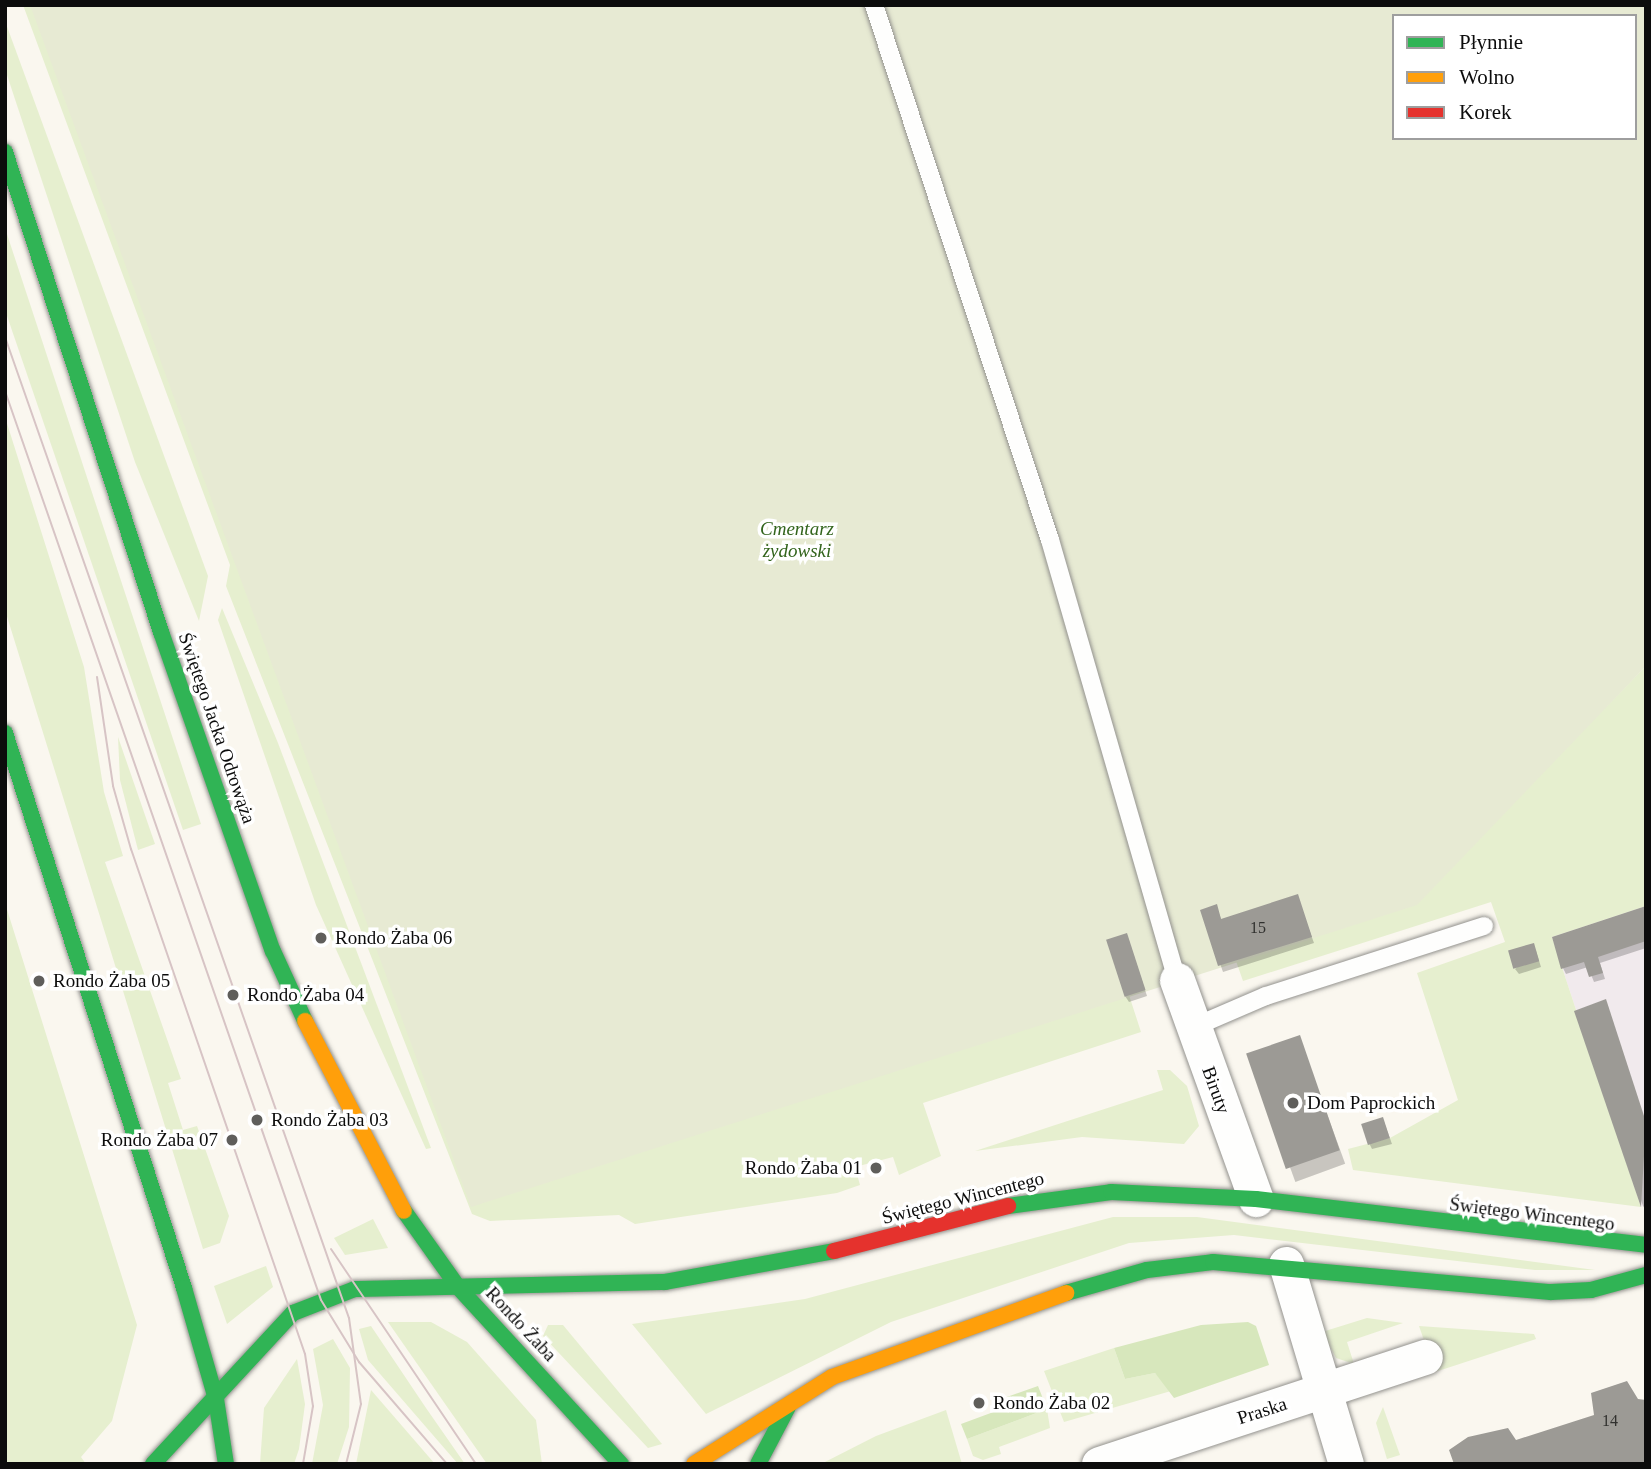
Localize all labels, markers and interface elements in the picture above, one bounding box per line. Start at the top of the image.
legend [1392,14,1637,140]
text: Płynnie [1459,30,1523,54]
text: Wolno [1459,65,1514,89]
text: Korek [1459,100,1511,124]
park label: Cmentarz żydowski [760,518,834,562]
street label: Świętego Jacka Odrowąża [174,630,260,826]
house number: 15 [1250,918,1266,938]
place label: Rondo Żaba 06 [335,927,452,949]
marker: Rondo Żaba 06 [313,930,329,946]
place label: Rondo Żaba 05 [53,970,170,992]
marker: Rondo Żaba 05 [31,973,47,989]
place label: Rondo Żaba 04 [247,984,364,1006]
marker: Rondo Żaba 04 [225,987,241,1003]
street label: Biruty [1197,1063,1235,1117]
place label: Dom Paprockich [1307,1092,1435,1114]
marker: Dom Paprockich [1285,1095,1301,1111]
place label: Rondo Żaba 03 [271,1109,388,1131]
marker: Rondo Żaba 03 [249,1112,265,1128]
place label: Rondo Żaba 07 [101,1129,218,1151]
marker: Rondo Żaba 07 [224,1132,240,1148]
place label: Rondo Żaba 01 [745,1157,862,1179]
marker: Rondo Żaba 01 [868,1160,884,1176]
street label: Świętego Wincentego [879,1167,1047,1229]
street label: Świętego Wincentego [1448,1193,1616,1235]
street label: Rondo Żaba [481,1282,561,1366]
place label: Rondo Żaba 02 [993,1392,1110,1414]
street label: Praska [1234,1392,1290,1430]
marker: Rondo Żaba 02 [971,1395,987,1411]
house number: 14 [1602,1411,1618,1431]

